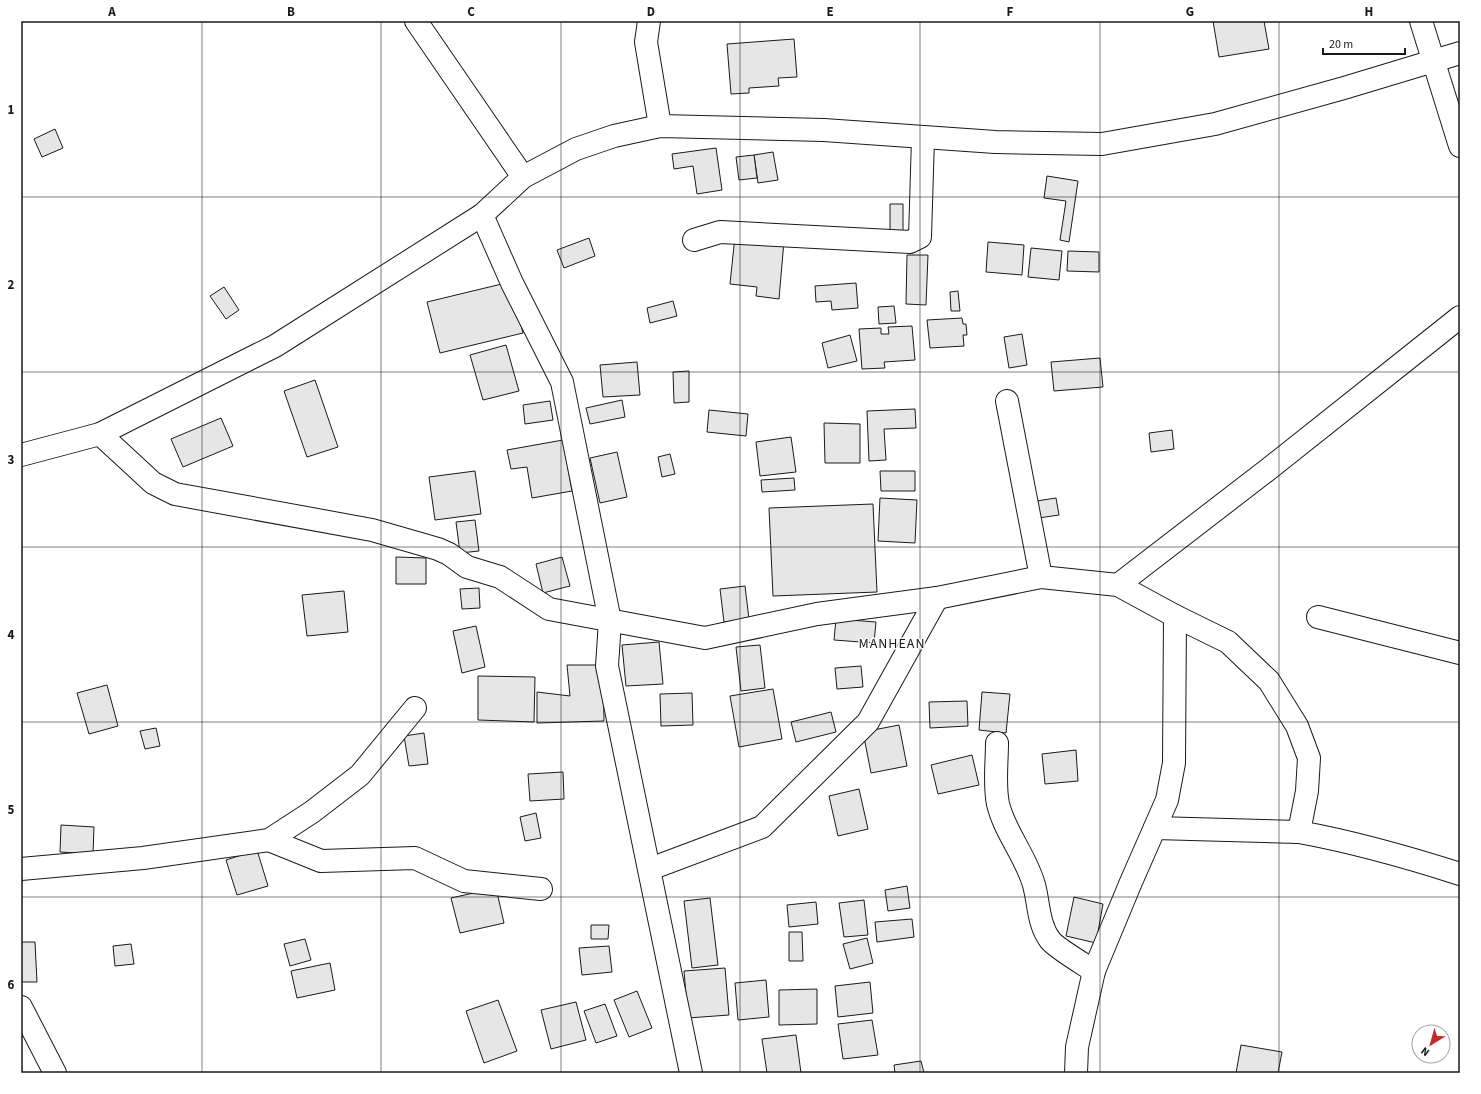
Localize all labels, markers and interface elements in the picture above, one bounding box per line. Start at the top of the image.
text: A [107,3,116,21]
text: B [287,3,295,21]
text: C [467,3,475,21]
text: D [647,3,655,21]
text: E [826,3,834,21]
text: F [1007,3,1014,21]
text: G [1186,3,1194,21]
text: H [1365,3,1373,21]
scale bar [1323,30,1405,56]
text: 20 m [1329,36,1353,53]
text: 1 [8,101,15,119]
text: 2 [8,276,15,294]
text: 3 [8,451,15,469]
text: 4 [8,626,15,644]
district label: MANHEAN [858,634,926,654]
text: 5 [8,801,15,819]
text: 6 [8,976,15,994]
north arrow [1411,1024,1451,1064]
text: N [1418,1043,1433,1060]

